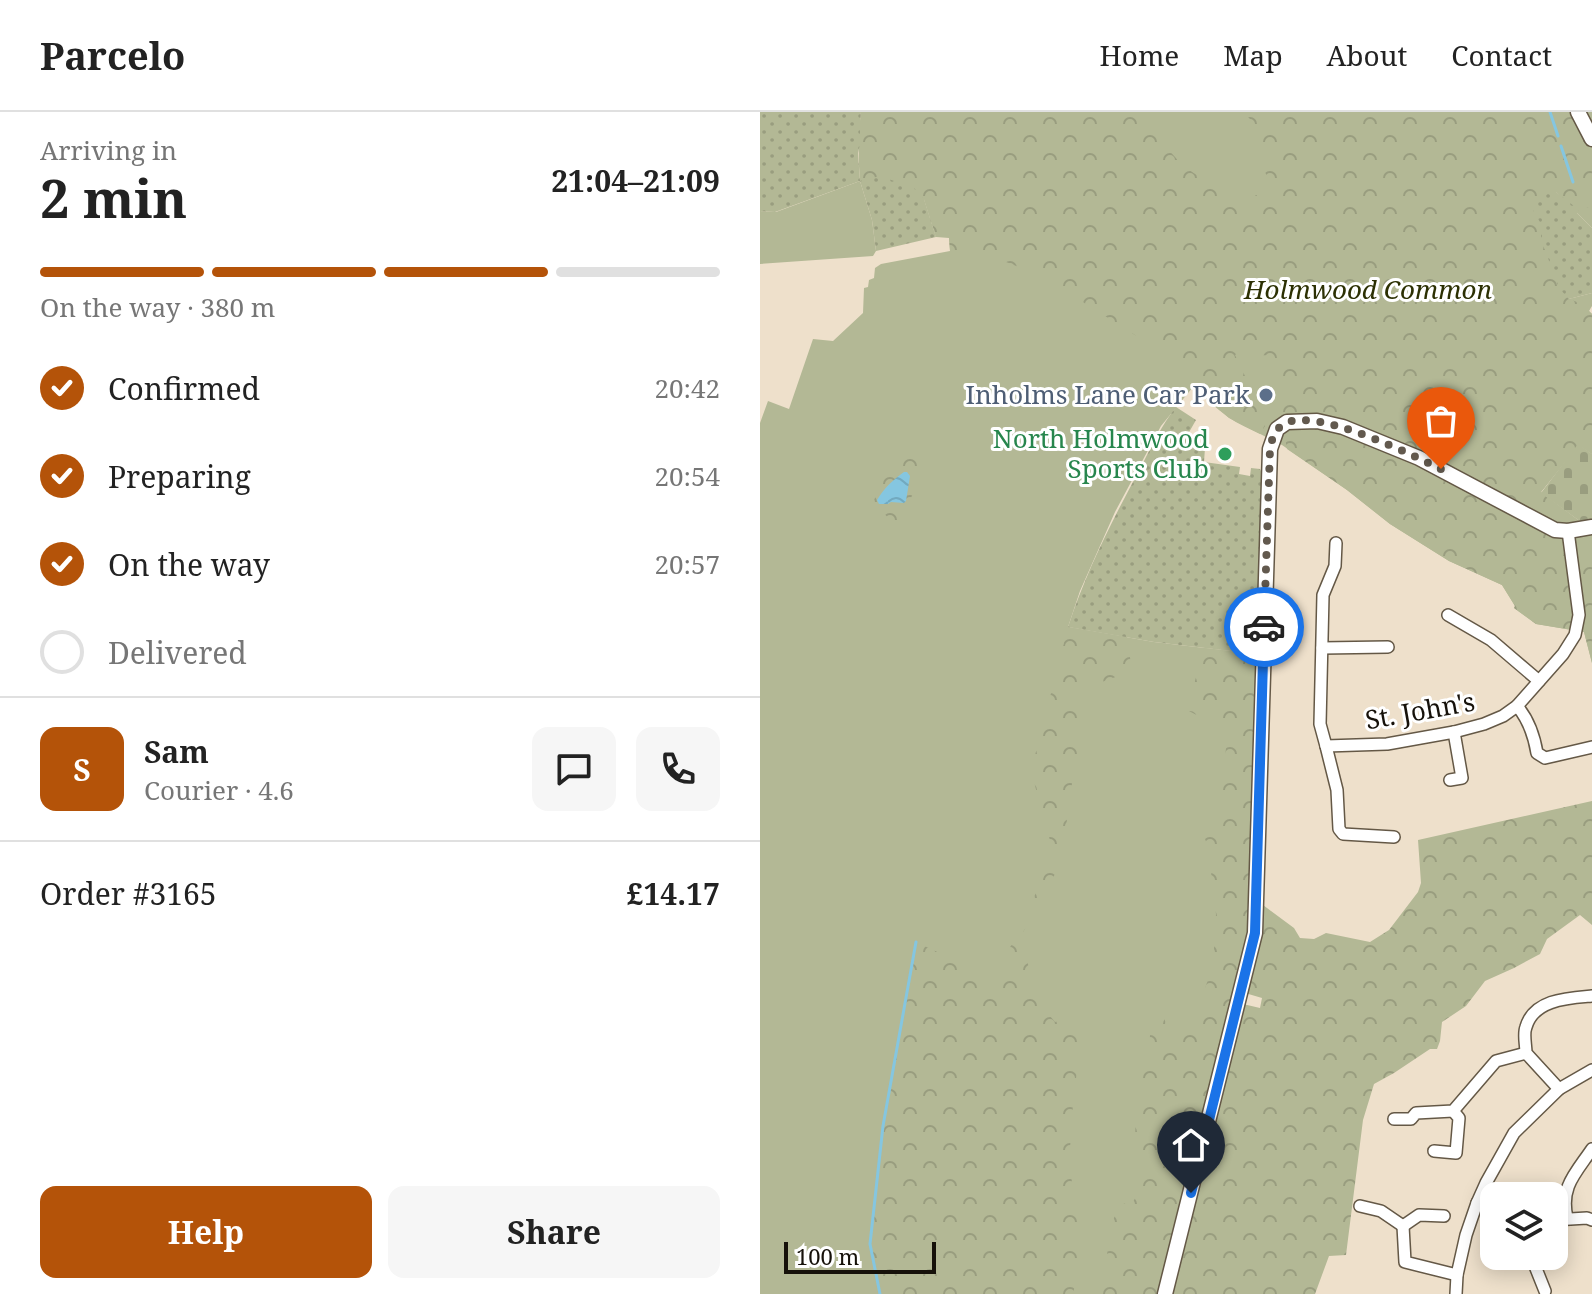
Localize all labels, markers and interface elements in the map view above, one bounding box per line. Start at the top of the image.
text: Parcelo [40,29,185,81]
text: Home [1100,36,1179,74]
text: Map [1223,36,1283,74]
text: About [1327,36,1407,74]
text: Contact [1451,36,1552,74]
text: Arriving in [40,132,177,168]
text: 21:04–21:09 [551,160,720,201]
text: 2 min [40,162,187,233]
park label: Holmwood Common [1243,271,1492,307]
text: On the way · 380 m [40,289,275,325]
icon: check [40,366,84,410]
text: Confirmed [108,368,260,409]
text: 20:42 [654,370,720,406]
place label: Inholms Lane Car Park [965,376,1251,412]
marker: Inholms Lane Car Park [1257,386,1275,404]
pin [1407,387,1475,469]
icon: bag [1419,399,1463,443]
place label: North Holmwood Sports Club [993,420,1209,486]
marker: North Holmwood Sports Club [1216,445,1234,463]
icon: check [40,454,84,498]
text: Preparing [108,456,251,497]
text: 20:54 [654,458,720,494]
icon: check [40,542,84,586]
text: On the way [108,544,270,585]
text: 20:57 [654,546,720,582]
courier [1224,587,1304,667]
icon: car [1242,605,1286,649]
text: Delivered [108,632,247,673]
street label: St. John's [1362,683,1477,737]
button: chat [532,727,616,811]
button: phone [636,727,720,811]
text: Sam [144,731,209,772]
text: S [73,749,91,790]
text: Courier · 4.6 [144,772,294,808]
text: Order #3165 [40,873,217,914]
text: £14.17 [627,873,720,914]
pin [1157,1111,1225,1193]
icon: home [1169,1123,1213,1167]
map controls [1480,1182,1568,1270]
button: layers [1480,1182,1568,1270]
button: Help [40,1186,372,1278]
button: Share [388,1186,720,1278]
scale bar [784,1238,936,1274]
text: 100 m [796,1241,859,1271]

